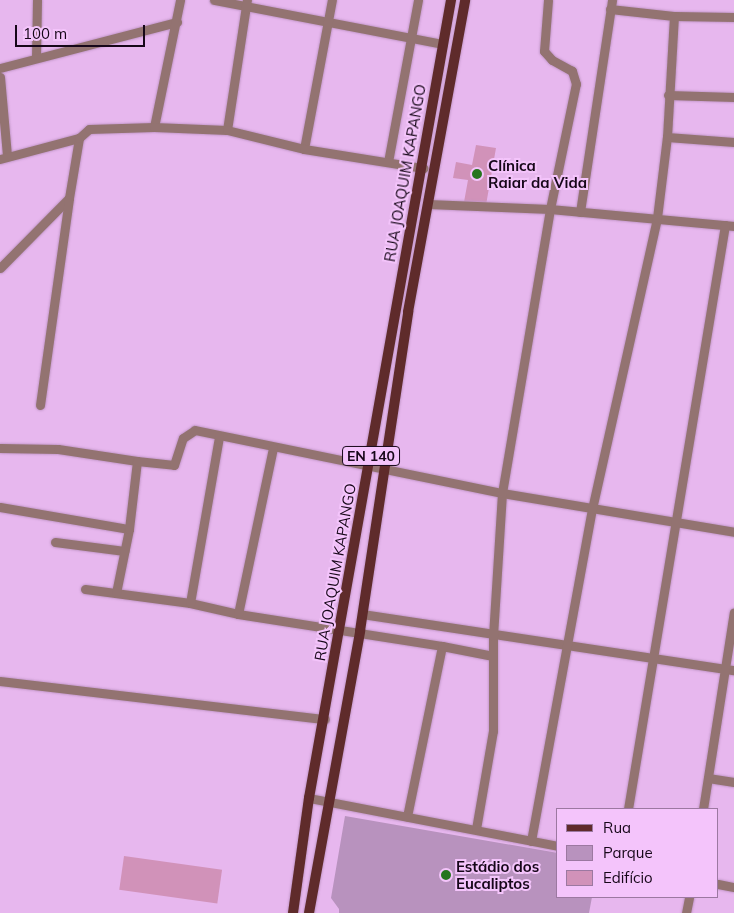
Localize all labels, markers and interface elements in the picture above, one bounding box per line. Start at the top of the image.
scale bar [18,15,148,47]
text: 100 m [23,24,67,43]
street label: RUA JOAQUIM KAPANGO [380,83,430,263]
place label: Clínica Raiar da Vida [488,156,587,191]
marker: Clínica Raiar da Vida [470,167,484,181]
road number: EN 140 [341,444,401,468]
street label: RUA JOAQUIM KAPANGO [310,482,360,662]
legend [556,808,719,898]
text: Rua [603,818,631,837]
text: Parque [603,843,653,862]
place label: Estádio dos Eucaliptos [456,857,539,892]
text: Edifício [603,868,653,887]
marker: Estádio dos Eucaliptos [440,869,452,881]

